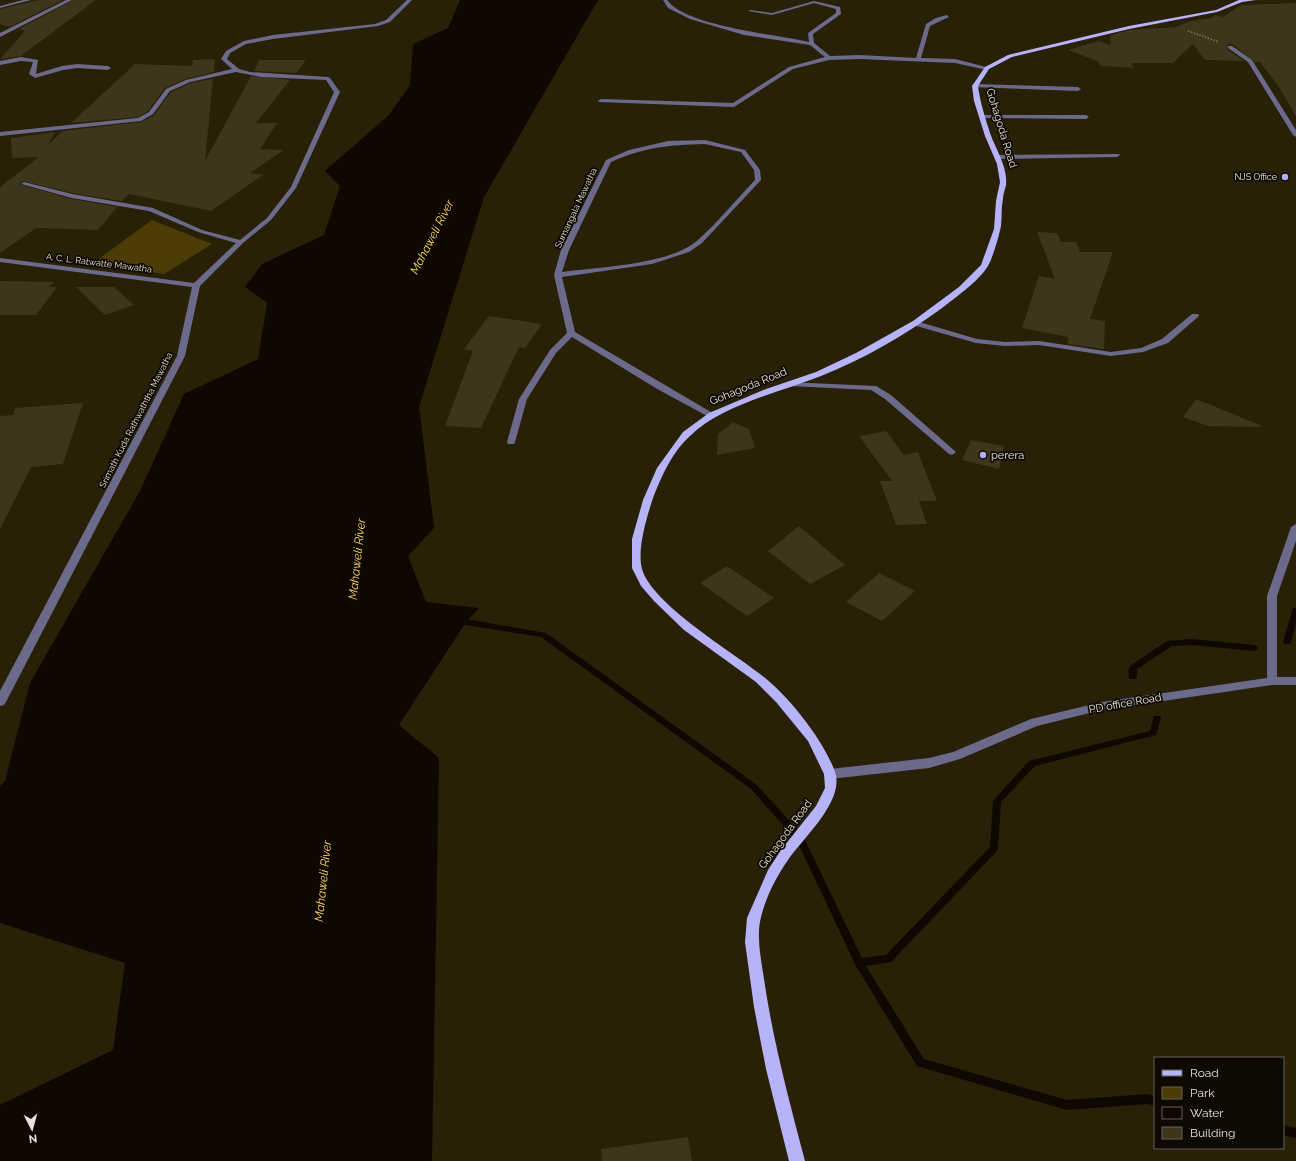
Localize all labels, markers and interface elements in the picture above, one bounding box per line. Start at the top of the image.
street label: Gohagoda Road [983,87,1020,169]
street label: Sumangala Mawatha [553,166,599,250]
place label: NJS Office [1234,172,1278,182]
marker: NJS Office [1280,172,1290,182]
water label: Mahaweli River [407,197,457,276]
street label: A. C. L. Ratwatte Mawatha [45,252,153,274]
street label: Srimath Kuda Rathwaththa Mawatha [97,351,175,489]
street label: Gohagoda Road [708,365,789,408]
place label: perera [991,449,1024,462]
marker: perera [978,450,988,460]
water label: Mahaweli River [346,517,368,600]
street label: PD office Road [1088,691,1163,716]
street label: Gohagoda Road [756,797,815,871]
water label: Mahaweli River [312,839,334,922]
legend [1154,1057,1284,1149]
text: Road [1190,1066,1219,1080]
text: Park [1190,1086,1215,1100]
text: Water [1190,1106,1224,1120]
north arrow [12,1109,52,1149]
text: Building [1190,1126,1236,1140]
text: N [28,1132,38,1145]

